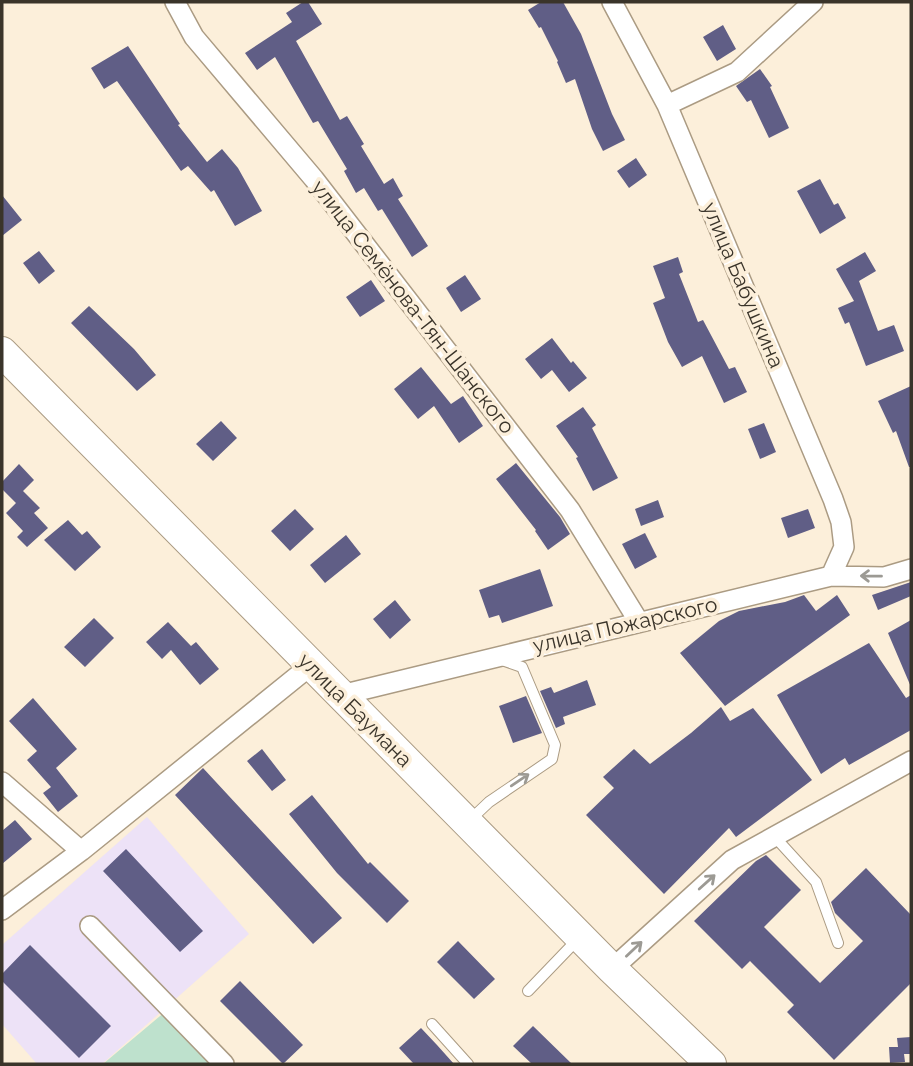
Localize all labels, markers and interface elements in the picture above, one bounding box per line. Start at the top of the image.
street label: улица Семёнова-Тян-Шанского [307,175,520,438]
street label: улица Бабушкина [697,198,790,371]
one-way arrow [860,570,883,583]
street label: улица Пожарского [530,591,720,658]
street label: улица Баумана [293,647,418,772]
one-way arrow [510,773,529,787]
one-way arrow [698,874,716,890]
one-way arrow [625,940,642,957]

